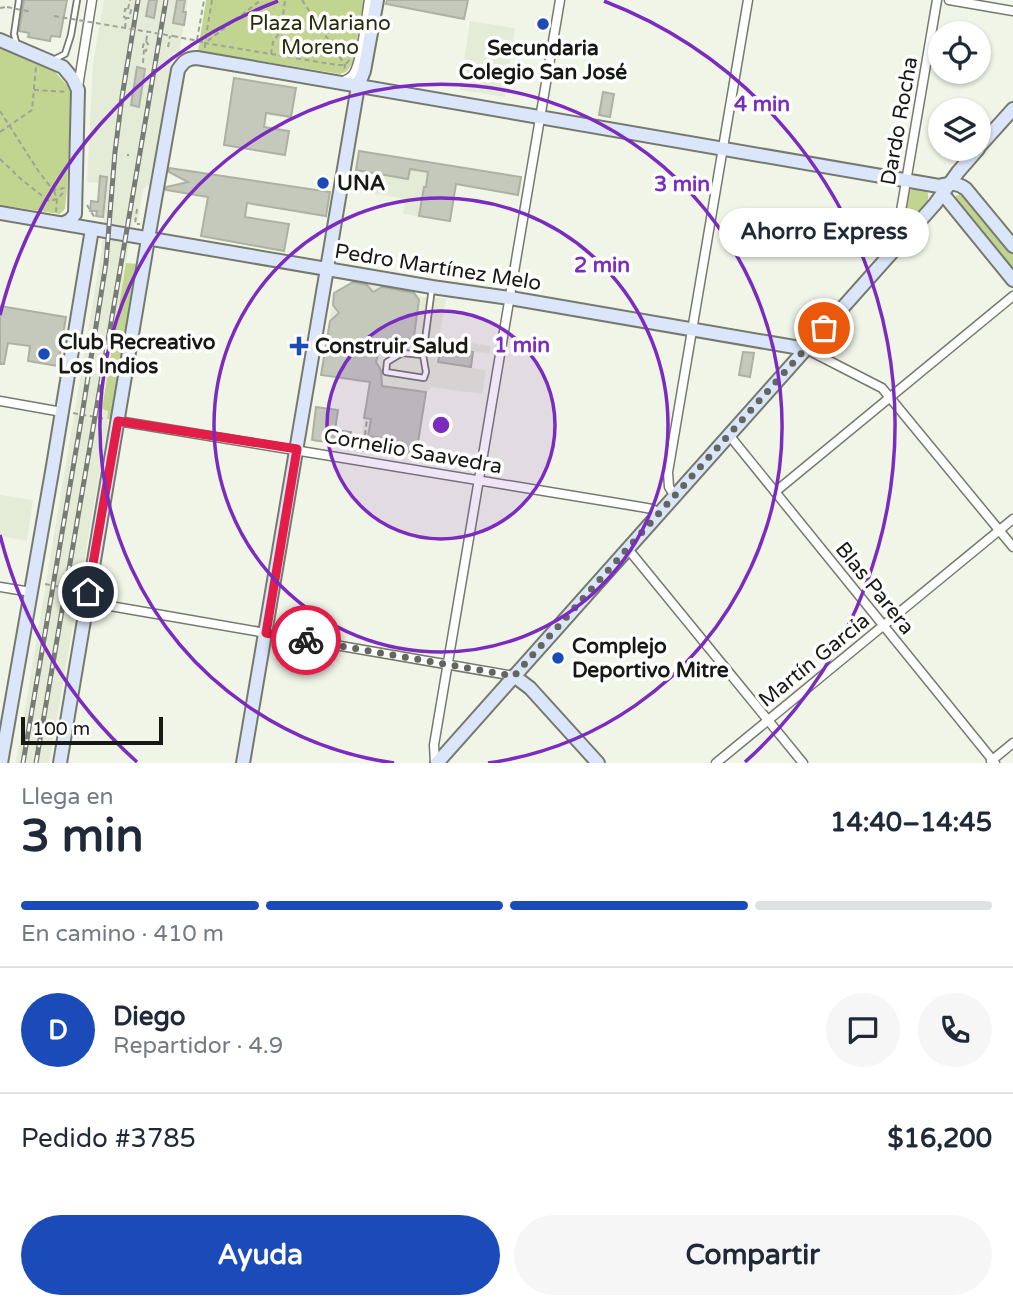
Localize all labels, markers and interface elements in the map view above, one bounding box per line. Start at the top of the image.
park label: Plaza Mariano Moreno [249,11,391,60]
marker: Secundaria Colegio San José [535,16,551,32]
map controls [928,21,991,161]
button: locate [928,21,991,84]
place label: Secundaria Colegio San José [459,36,627,85]
street label: Dardo Rocha [876,55,923,187]
text: 4 min [734,92,790,117]
button: layers [928,98,991,161]
place label: UNA [337,171,385,196]
text: 3 min [654,172,710,197]
marker: UNA [315,175,331,191]
callout: Ahorro Express [719,209,929,258]
text: Ahorro Express [740,218,908,246]
street label: Pedro Martínez Melo [333,239,543,296]
text: 2 min [574,253,630,278]
pin [794,298,854,358]
icon: bag [805,309,843,347]
place label: Club Recreativo Los Indios [58,330,216,379]
text: 1 min [494,333,550,358]
place label: Construir Salud [315,334,468,359]
marker: Construir Salud [289,336,309,356]
marker: Club Recreativo Los Indios [36,346,52,362]
centre of rings [429,413,453,437]
street label: Cornelio Saavedra [322,423,504,479]
street label: Blas Parera [830,537,920,640]
pin [58,562,118,622]
icon: home [69,573,107,611]
courier [271,605,341,675]
street label: Martín García [754,608,875,713]
icon: bike [287,621,325,659]
place label: Complejo Deportivo Mitre [572,634,729,683]
marker: Complejo Deportivo Mitre [550,650,566,666]
scale bar [21,714,163,746]
text: 100 m [32,718,90,740]
text: Llega en [21,783,113,811]
text: 14:40–14:45 [830,807,992,838]
text: 3 min [21,809,144,864]
text: En camino · 410 m [21,920,224,948]
button: chat [826,993,900,1067]
button: phone [918,993,992,1067]
text: Diego [113,1001,186,1032]
text: D [48,1015,68,1046]
text: Repartidor · 4.9 [113,1032,283,1060]
text: Pedido #3785 [21,1123,196,1154]
text: $16,200 [888,1123,992,1154]
button: Ayuda [21,1215,500,1295]
button: Compartir [514,1215,992,1295]

